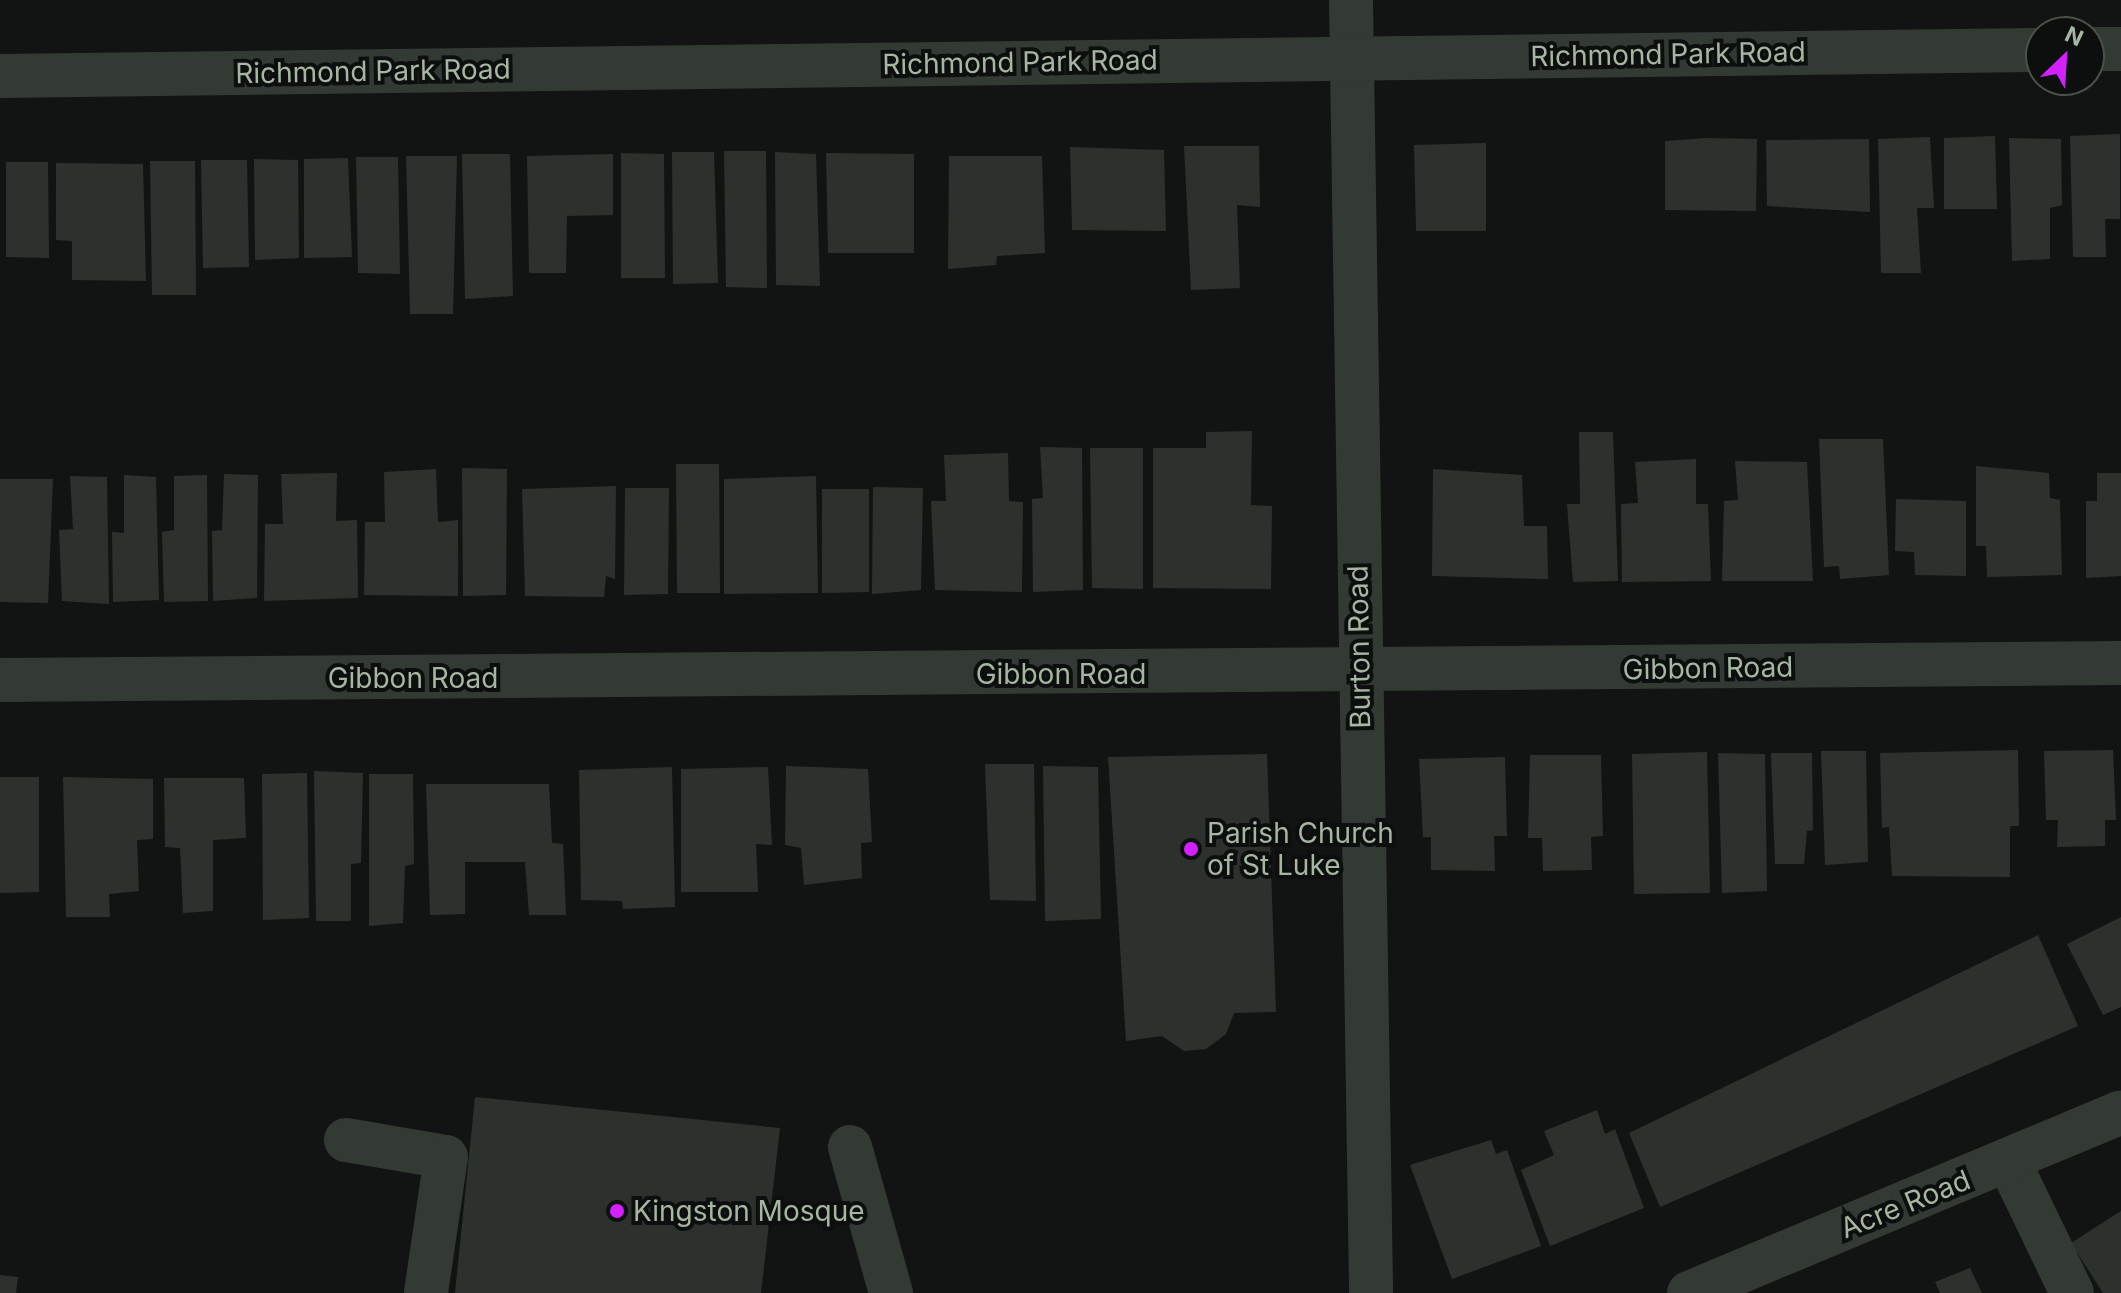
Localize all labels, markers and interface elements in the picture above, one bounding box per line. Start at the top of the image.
north arrow [2025,16,2105,96]
text: N [2061,21,2087,51]
street label: Richmond Park Road [1530,35,1806,73]
street label: Richmond Park Road [882,43,1158,81]
street label: Richmond Park Road [235,52,511,90]
street label: Burton Road [1341,565,1377,729]
street label: Gibbon Road [1622,650,1794,686]
street label: Gibbon Road [976,657,1146,691]
street label: Gibbon Road [328,661,498,695]
place label: Parish Church of St Luke [1207,816,1394,882]
marker: Parish Church of St Luke [1182,840,1200,858]
street label: Acre Road [1835,1163,1975,1245]
place label: Kingston Mosque [633,1194,865,1228]
marker: Kingston Mosque [608,1202,626,1220]

